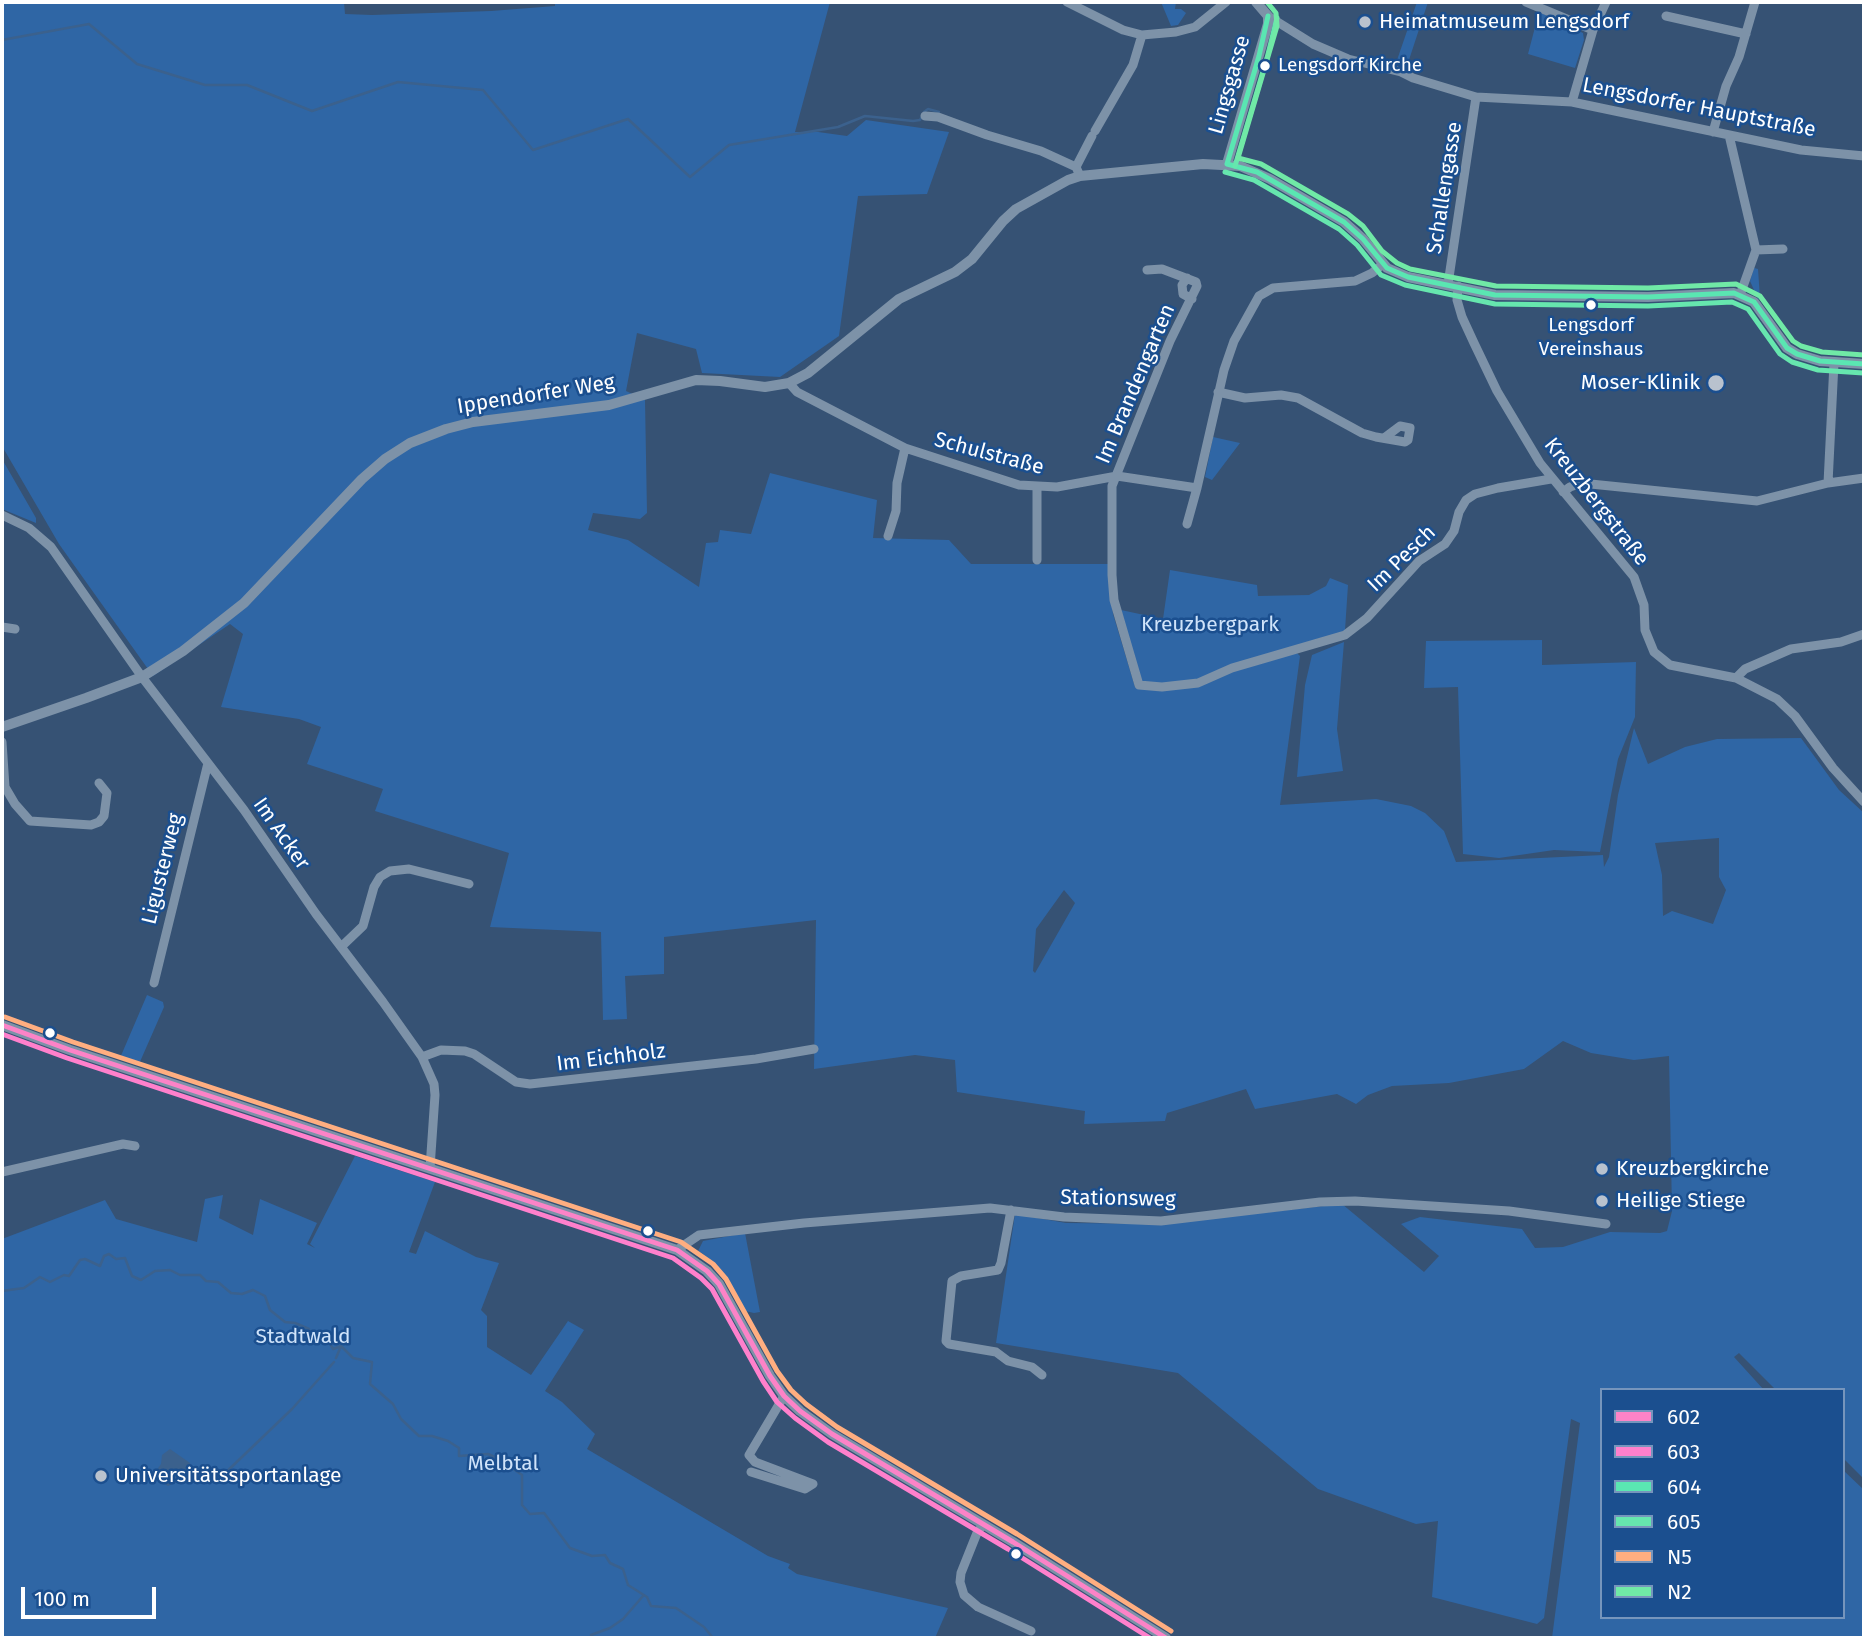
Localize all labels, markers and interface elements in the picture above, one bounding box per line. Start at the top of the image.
place label: Heimatmuseum Lengsdorf [1379,9,1629,35]
marker: Heimatmuseum Lengsdorf [1357,14,1373,30]
street label: Lingsgasse [1204,33,1256,137]
place label: Lengsdorf Kirche [1278,55,1422,77]
marker: Lengsdorf Kirche [1258,59,1272,73]
street label: Lengsdorfer Hauptstraße [1580,73,1818,143]
street label: Schallengasse [1422,120,1468,256]
marker: Lengsdorf Vereinshaus [1584,298,1598,312]
street label: Im Brandengarten [1091,300,1181,468]
place label: Lengsdorf Vereinshaus [1539,315,1643,359]
street label: Ippendorfer Weg [455,370,617,420]
place label: Moser-Klinik [1581,370,1700,396]
marker: Moser-Klinik [1706,373,1726,393]
street label: Schulstraße [932,427,1046,481]
street label: Kreuzbergstraße [1538,433,1654,571]
street label: Im Pesch [1363,520,1441,598]
park label: Kreuzbergpark [1141,612,1279,638]
street label: Im Acker [247,793,315,875]
street label: Ligusterweg [137,811,189,927]
unlabelled marker [43,1026,57,1040]
street label: Im Eichholz [555,1039,667,1077]
place label: Kreuzbergkirche [1616,1156,1769,1182]
marker: Kreuzbergkirche [1594,1161,1610,1177]
street label: Stationsweg [1060,1185,1176,1213]
place label: Heilige Stiege [1616,1188,1746,1214]
marker: Heilige Stiege [1594,1193,1610,1209]
unlabelled marker [641,1224,655,1238]
park label: Stadtwald [255,1324,351,1350]
legend [1600,1388,1845,1619]
text: 602 [1667,1404,1700,1430]
text: 603 [1667,1439,1700,1465]
park label: Melbtal [467,1451,539,1477]
place label: Universitätssportanlage [115,1463,341,1489]
marker: Universitätssportanlage [93,1468,109,1484]
text: 604 [1667,1474,1701,1500]
text: 605 [1667,1509,1700,1535]
text: N5 [1667,1544,1692,1570]
unlabelled marker [1009,1547,1023,1561]
scale bar [24,1574,159,1618]
text: N2 [1667,1579,1692,1605]
text: 100 m [34,1586,90,1612]

